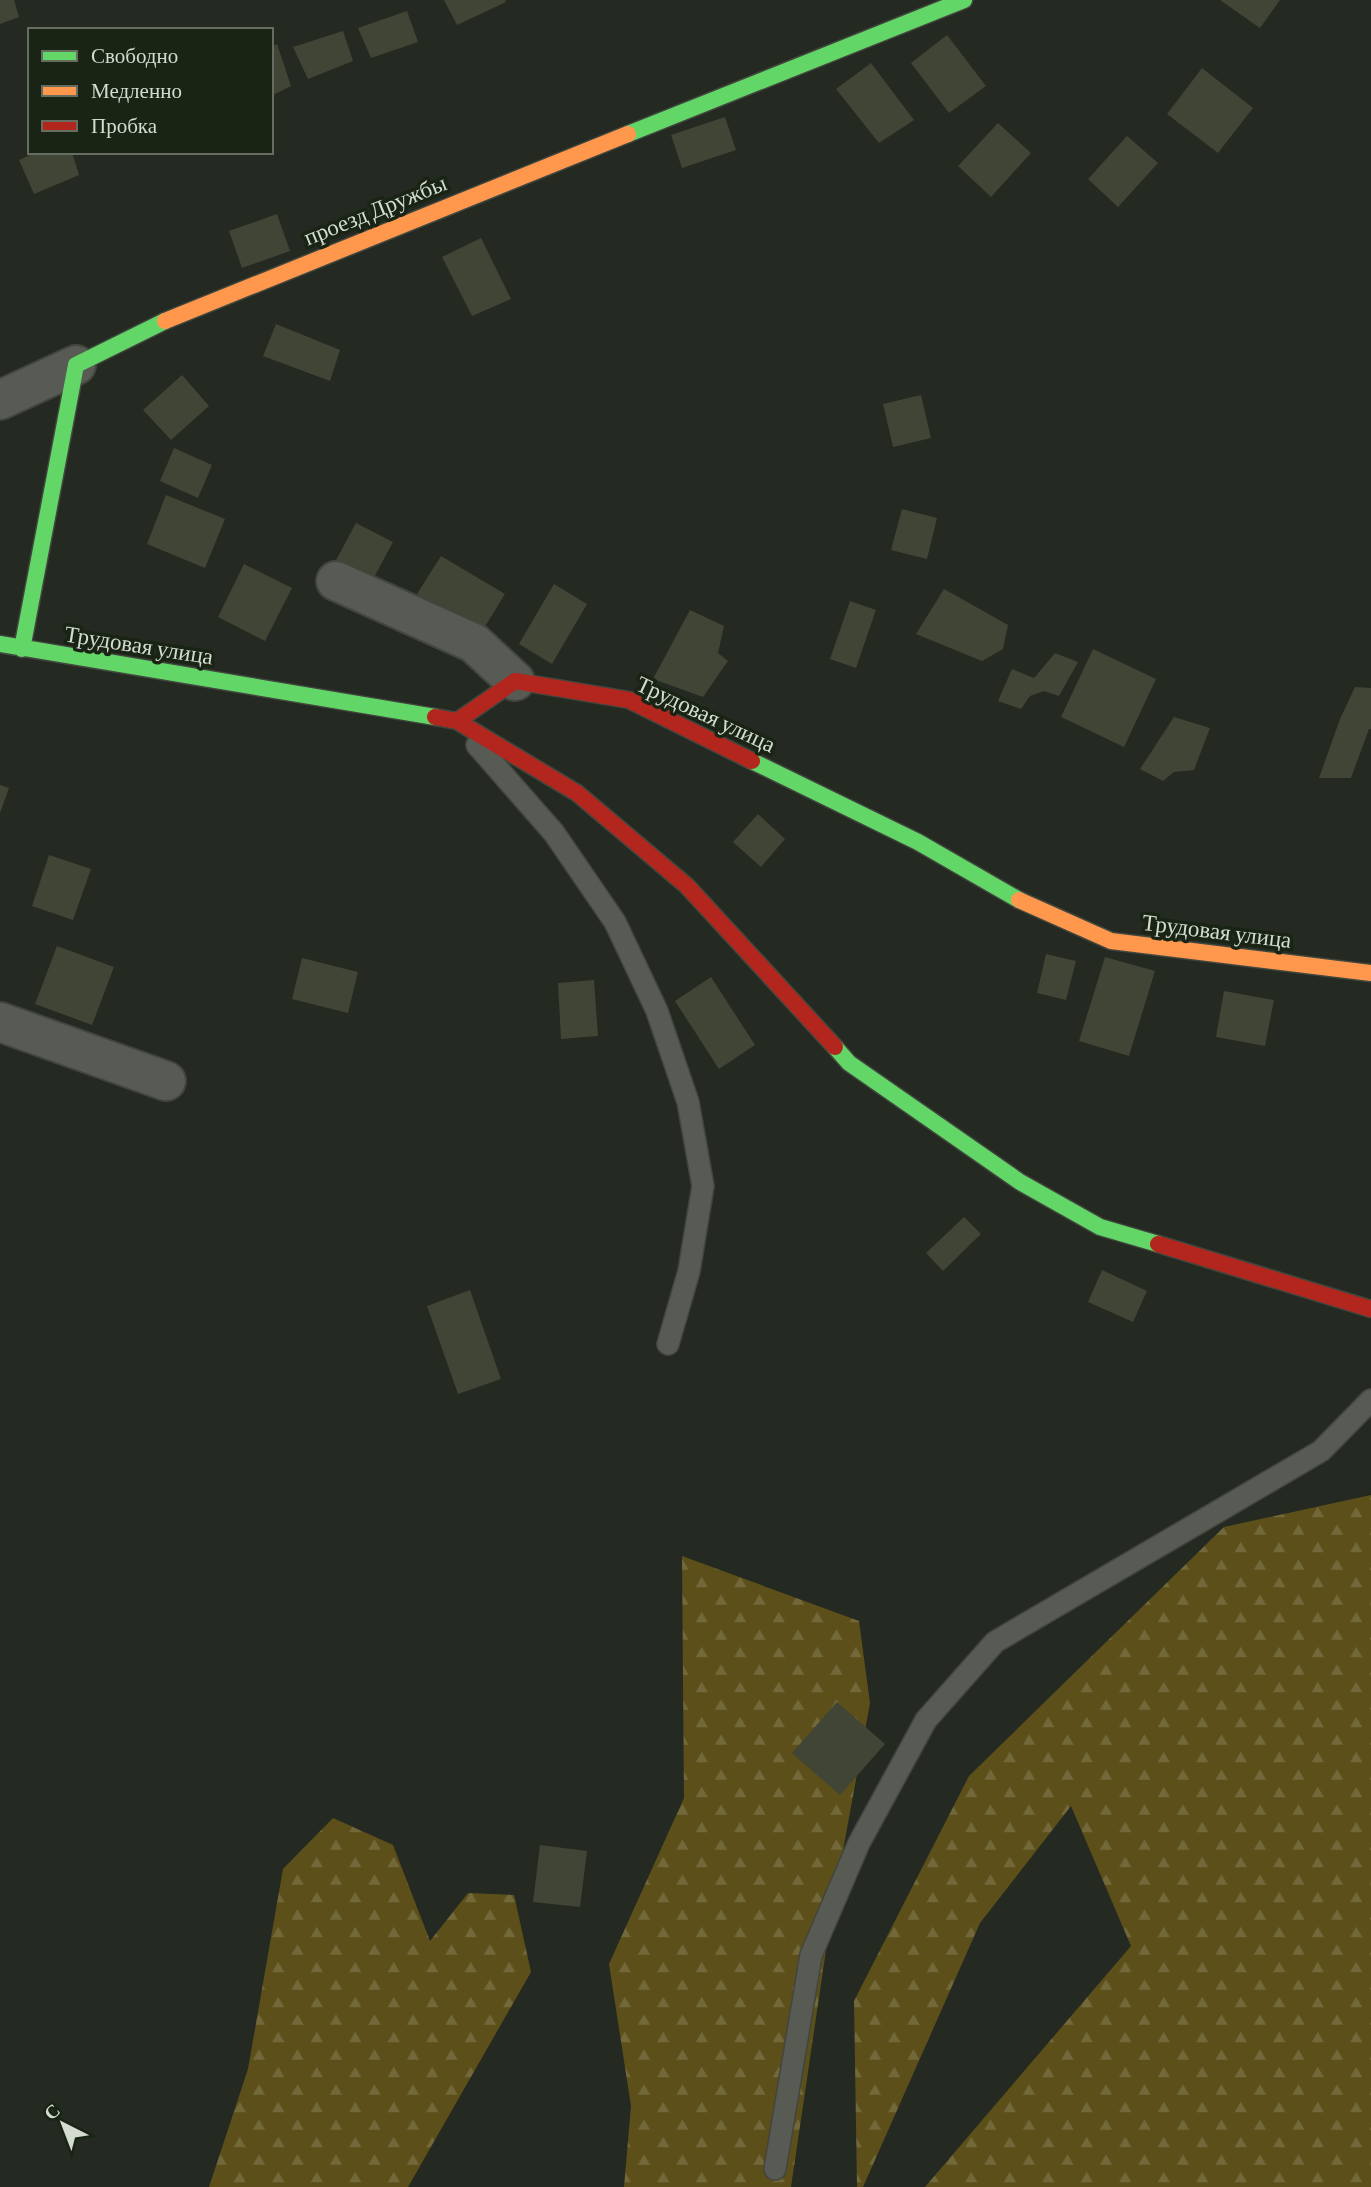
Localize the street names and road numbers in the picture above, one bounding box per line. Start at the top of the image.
street label: проезд Дружбы [300,170,450,250]
street label: Трудовая улица [63,620,215,670]
street label: Трудовая улица [632,671,780,757]
street label: Трудовая улица [1141,909,1293,953]

